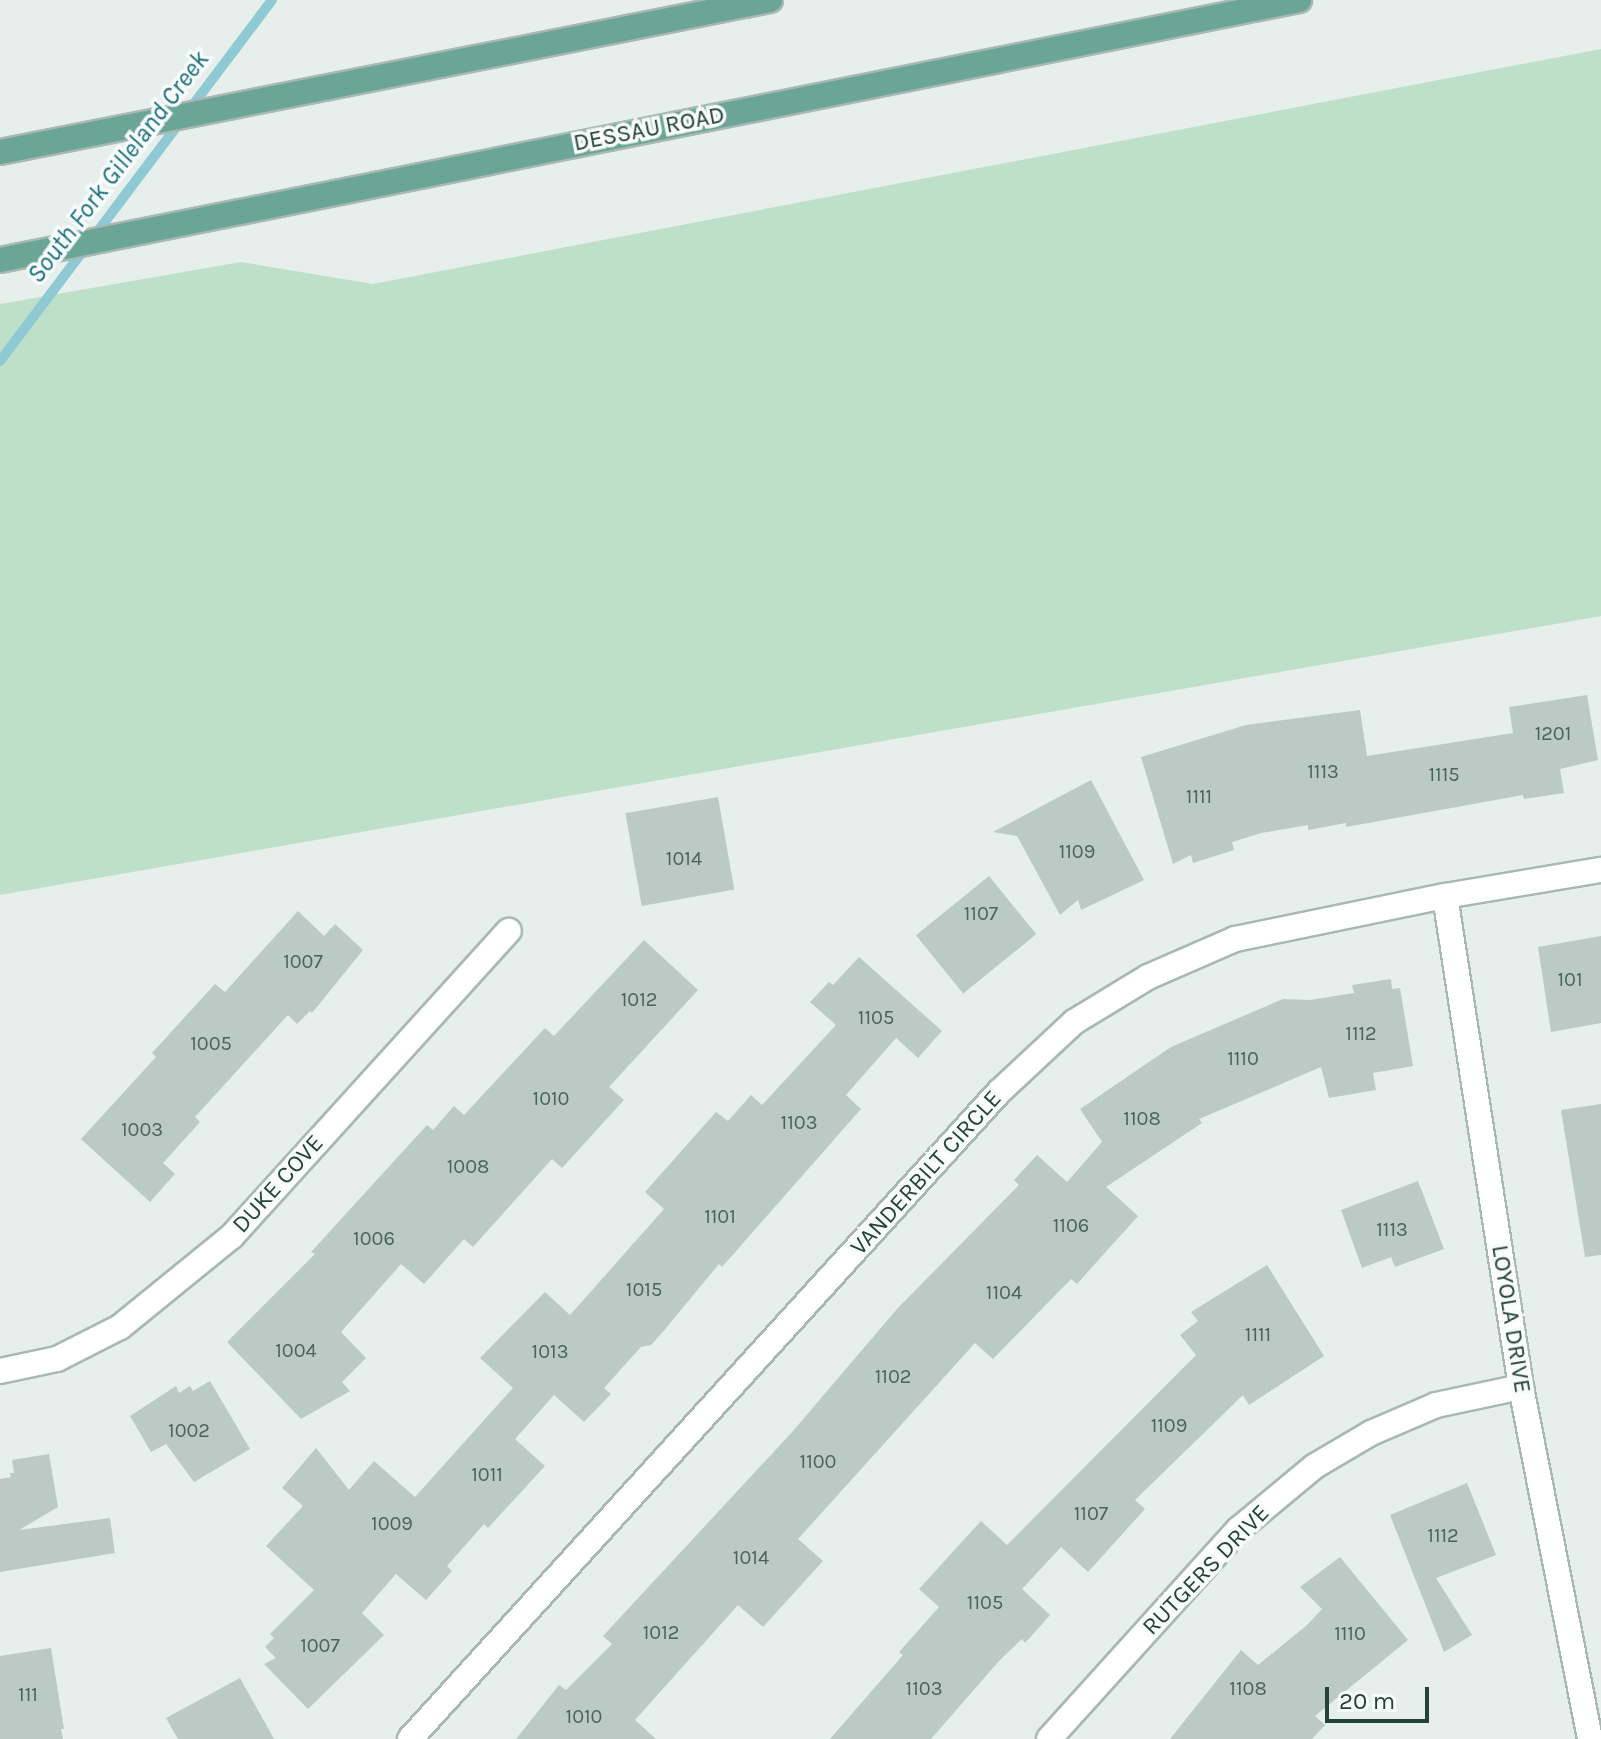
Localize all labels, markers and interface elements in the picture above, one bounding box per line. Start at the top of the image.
water label: South Fork Gilleland Creek [20,45,216,289]
street label: DESSAU ROAD [571,100,727,158]
house number: 1201 [1535,721,1571,745]
house number: 1113 [1307,759,1339,783]
house number: 1115 [1428,762,1460,786]
house number: 1111 [1186,784,1212,808]
house number: 1109 [1059,839,1095,863]
house number: 1014 [666,846,702,870]
house number: 1107 [964,901,998,925]
house number: 1007 [283,949,323,973]
house number: 101 [1557,967,1583,991]
house number: 1012 [621,987,657,1011]
house number: 1105 [858,1005,894,1029]
house number: 1112 [1345,1021,1377,1045]
house number: 1005 [190,1031,232,1055]
house number: 1110 [1227,1046,1259,1070]
street label: VANDERBILT CIRCLE [844,1085,1008,1261]
house number: 1010 [533,1086,569,1110]
house number: 1108 [1123,1106,1161,1130]
house number: 1103 [781,1110,817,1134]
house number: 1003 [121,1117,163,1141]
street label: DUKE COVE [226,1129,330,1239]
house number: 1008 [447,1154,489,1178]
house number: 1101 [704,1204,736,1228]
house number: 1106 [1053,1213,1089,1237]
house number: 1113 [1376,1217,1408,1241]
house number: 1006 [353,1226,395,1250]
street label: LOYOLA DRIVE [1485,1243,1537,1395]
house number: 1015 [626,1277,662,1301]
house number: 1104 [986,1280,1022,1304]
house number: 1111 [1245,1322,1271,1346]
house number: 1004 [275,1338,317,1362]
house number: 1013 [532,1339,568,1363]
house number: 1102 [875,1364,911,1388]
house number: 1109 [1151,1413,1187,1437]
house number: 1002 [168,1418,210,1442]
house number: 1100 [800,1449,836,1473]
house number: 1011 [471,1462,503,1486]
street label: RUTGERS DRIVE [1136,1499,1276,1641]
house number: 1107 [1074,1501,1108,1525]
house number: 1009 [371,1511,413,1535]
house number: 1112 [1427,1523,1459,1547]
house number: 1014 [733,1545,769,1569]
house number: 1105 [967,1590,1003,1614]
house number: 1012 [643,1620,679,1644]
house number: 1110 [1334,1621,1366,1645]
house number: 1007 [300,1633,340,1657]
scale bar [1329,1671,1433,1721]
house number: 1103 [906,1676,942,1700]
house number: 1108 [1229,1676,1267,1700]
house number: 111 [18,1682,38,1706]
text: 20 m [1339,1687,1395,1715]
house number: 1010 [566,1704,602,1728]

